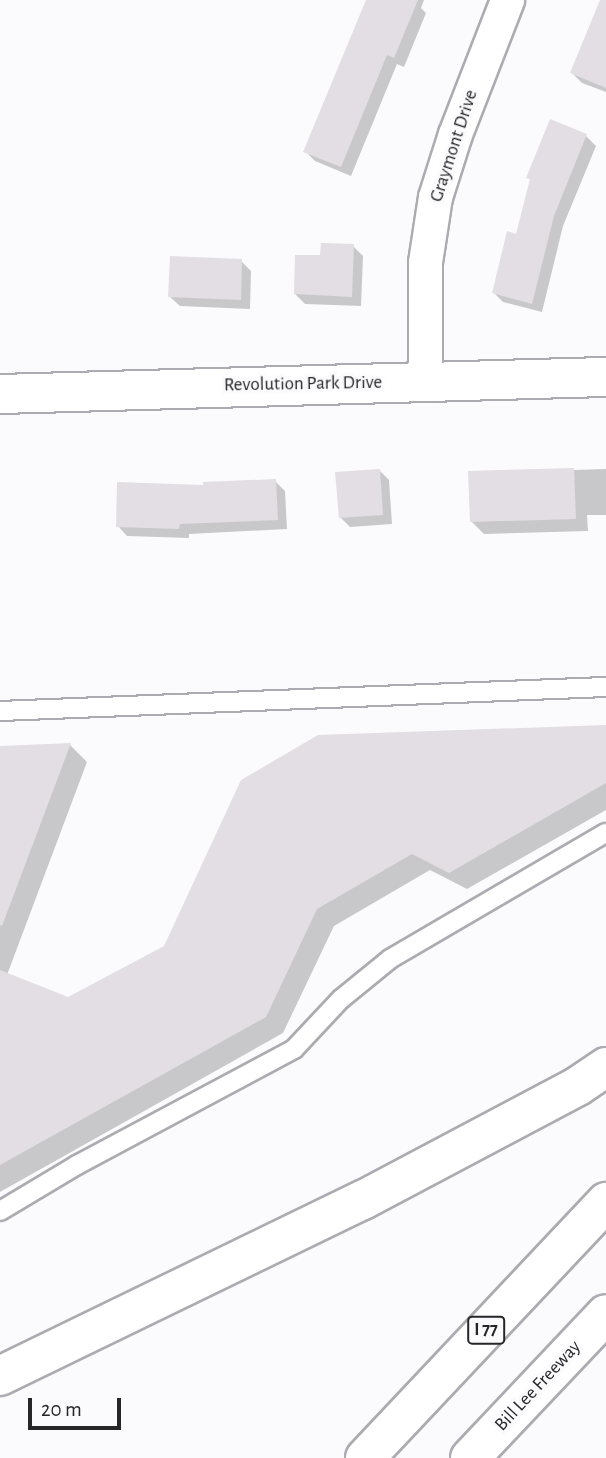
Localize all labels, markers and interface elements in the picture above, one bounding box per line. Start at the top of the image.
street label: Graymont Drive [425,87,483,205]
street label: Revolution Park Drive [224,371,382,397]
road number: I 77 [467,1316,505,1344]
street label: Bill Lee Freeway [490,1336,586,1436]
scale bar [32,1384,124,1428]
text: 20 m [41,1399,82,1420]

